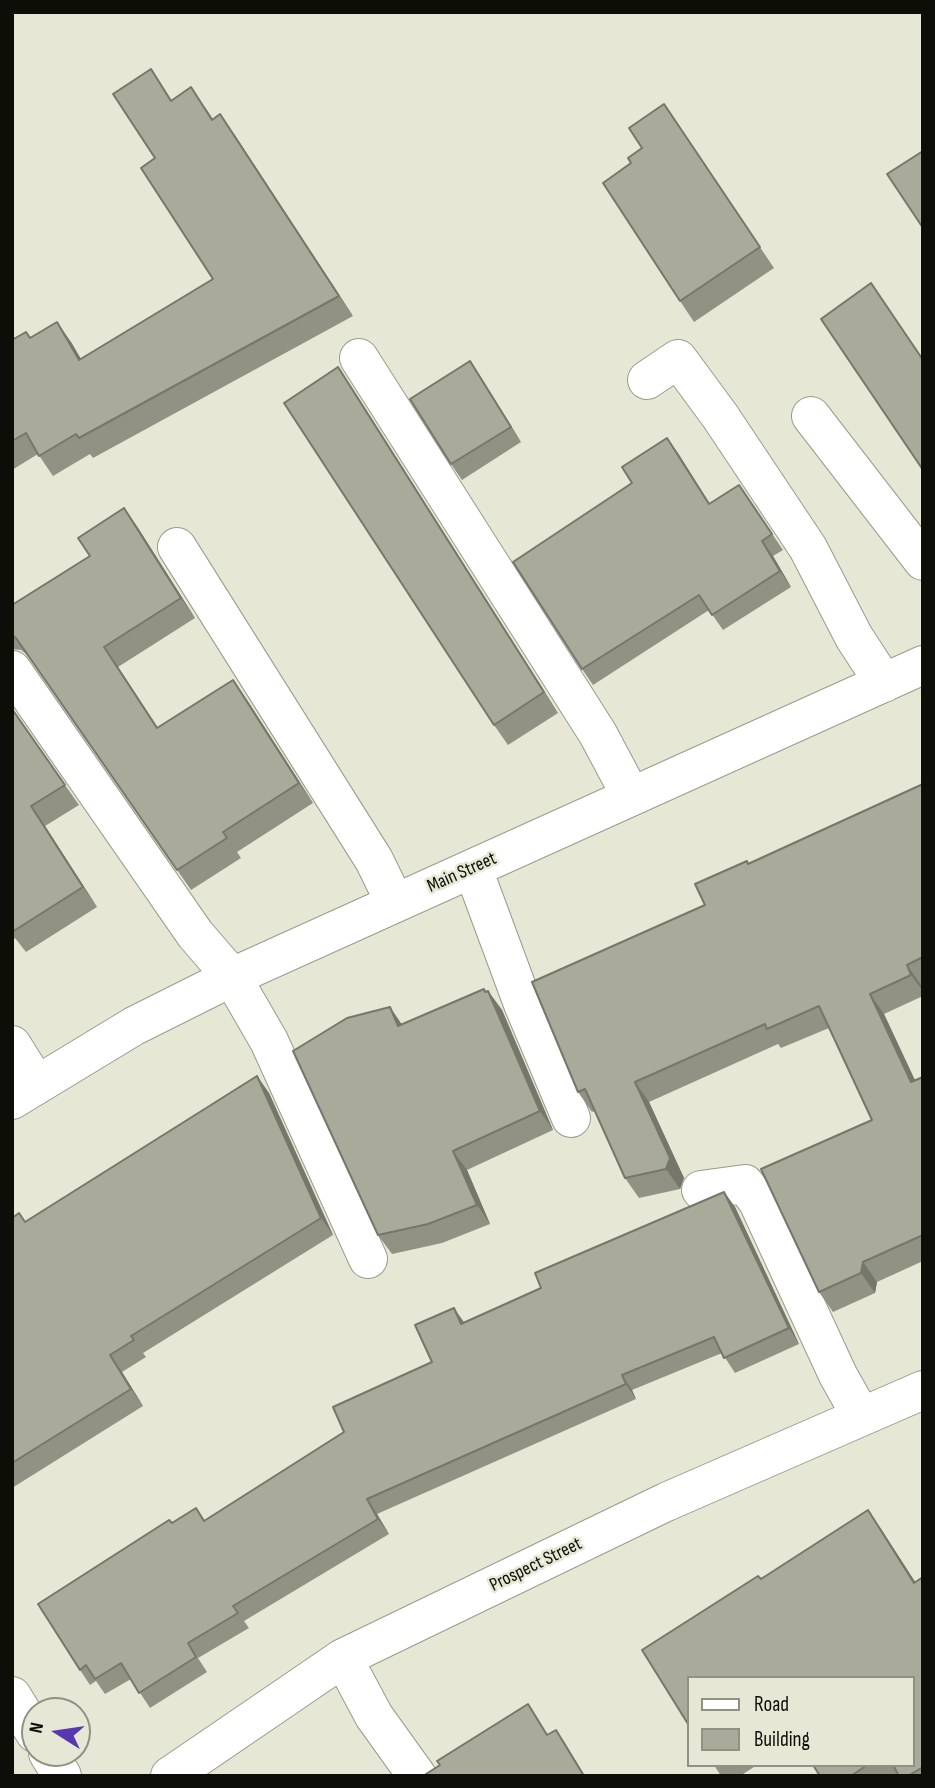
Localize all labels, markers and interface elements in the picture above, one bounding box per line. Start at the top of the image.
street label: Main Street [424,848,500,898]
street label: Prospect Street [486,1533,586,1597]
legend [687,1676,914,1767]
text: Road [754,1692,789,1717]
north arrow [21,1697,91,1767]
text: N [25,1721,49,1735]
text: Building [754,1727,810,1752]

